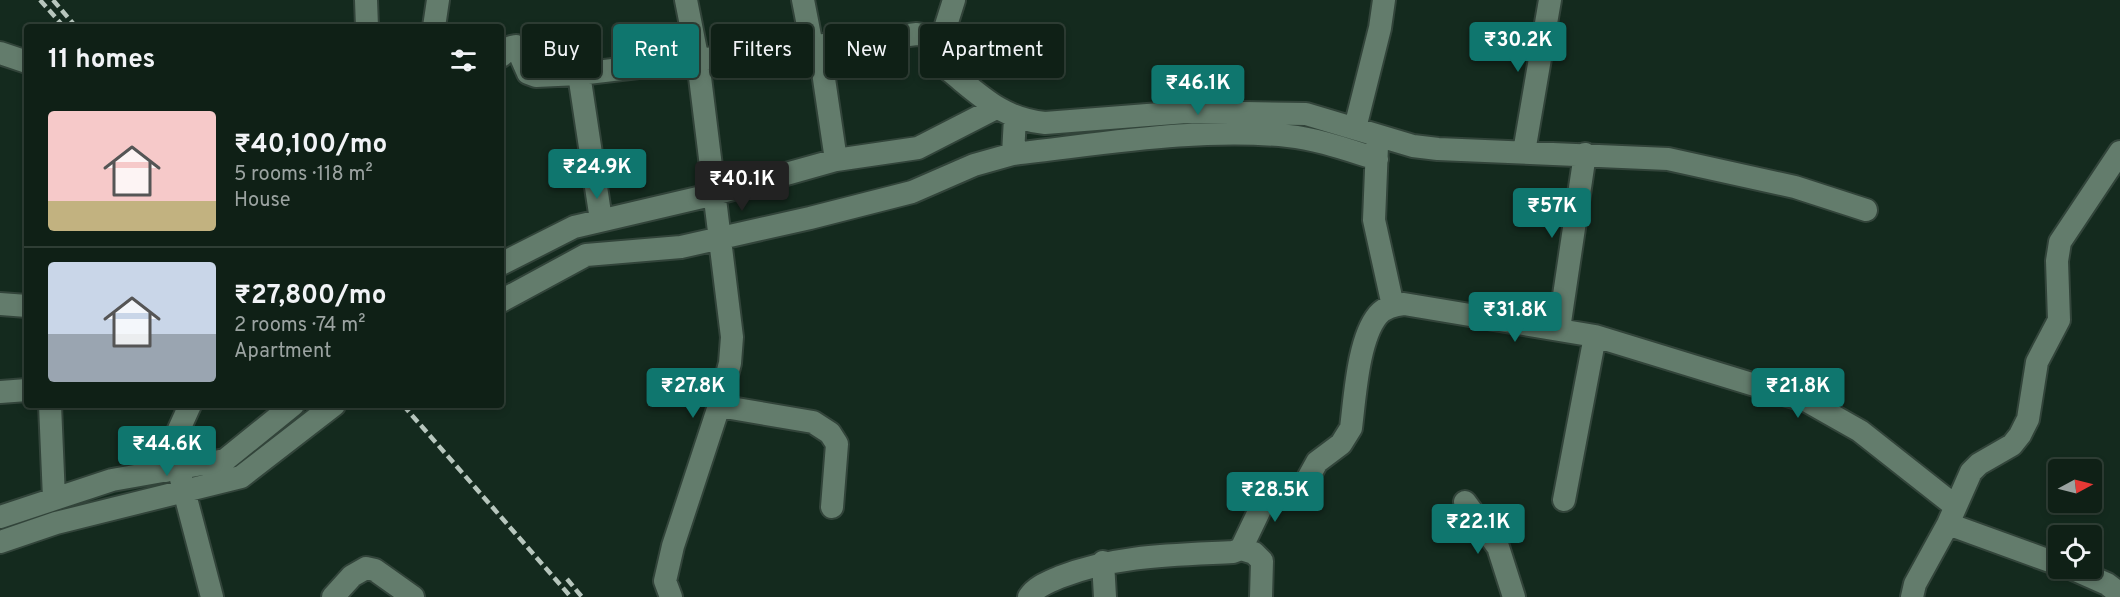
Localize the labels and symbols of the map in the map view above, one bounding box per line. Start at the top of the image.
pin: ₹30.2K [1469,22,1567,73]
pin: ₹46.1K [1149,65,1247,116]
pin: ₹24.9K [548,149,646,200]
pin: ₹40.1K [693,161,791,212]
pin: ₹57K [1516,188,1588,239]
pin: ₹31.8K [1466,292,1564,343]
pin: ₹27.8K [644,368,742,419]
pin: ₹21.8K [1749,368,1847,419]
pin: ₹44.6K [118,426,216,477]
north arrow [2048,459,2102,513]
pin: ₹28.5K [1226,472,1324,523]
pin: ₹22.1K [1429,504,1527,555]

